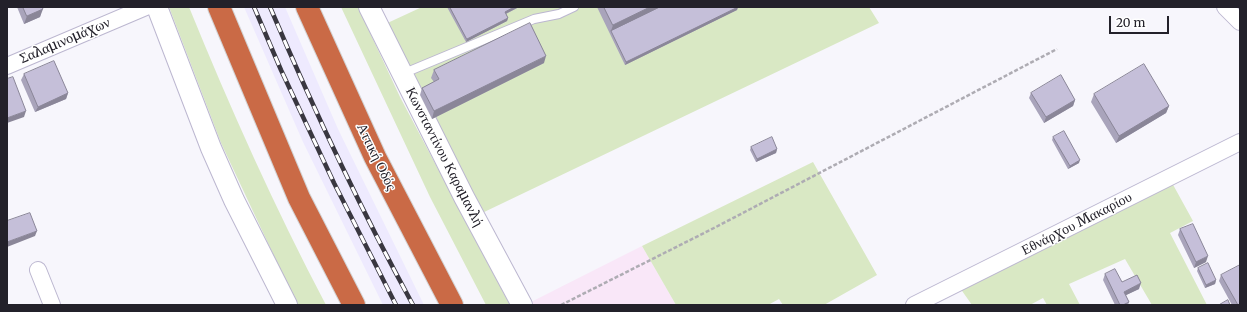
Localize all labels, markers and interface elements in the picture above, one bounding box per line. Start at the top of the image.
scale bar [1111,8,1171,34]
street label: Σαλαμινομάχων [17,14,113,68]
text: 20 m [1116,15,1145,30]
street label: Κωνσταντίνου Καραμανλή [402,85,486,229]
street label: Αττική Οδός [353,121,399,193]
street label: Εθνάρχου Μακαρίου [1019,189,1135,259]

